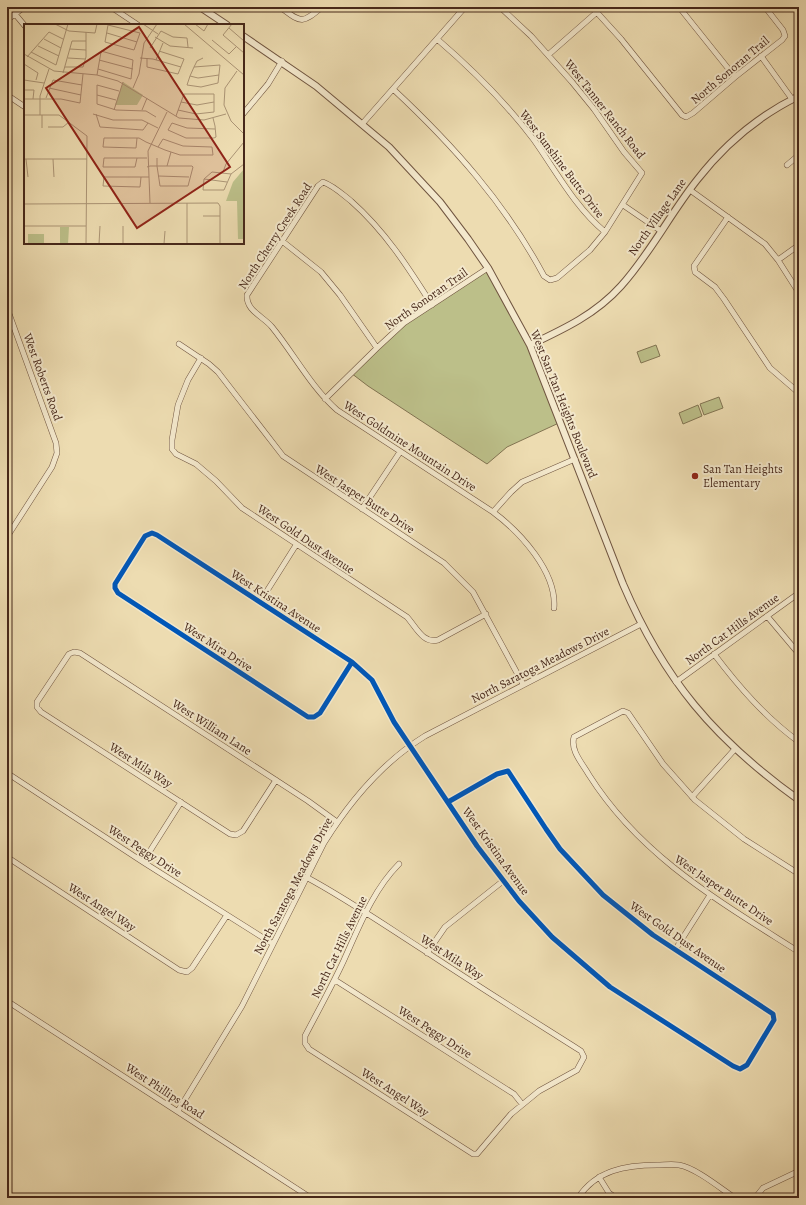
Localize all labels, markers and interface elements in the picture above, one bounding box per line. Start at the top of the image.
inset map [24,24,244,244]
street label: North Sonoran Trail [687,32,773,108]
street label: West Tanner Ranch Road [561,55,649,162]
street label: West Sunshine Butte Drive [515,106,608,221]
street label: North Village Lane [624,175,690,259]
street label: North Cherry Creek Road [235,179,316,292]
street label: North Sonoran Trail [381,264,471,334]
street label: West San Tan Heights Boulevard [526,327,601,481]
street label: West Roberts Road [19,330,66,423]
street label: West Goldmine Mountain Drive [340,396,480,495]
street label: West Jasper Butte Drive [311,460,418,537]
place label: San Tan Heights Elementary [703,461,783,491]
marker: San Tan Heights Elementary [690,471,700,481]
street label: West Gold Dust Avenue [253,500,358,578]
street label: West Kristina Avenue [227,565,324,636]
street label: North Cat Hills Avenue [682,590,782,668]
street label: West Mira Drive [179,618,256,675]
street label: North Saratoga Meadows Drive [468,623,612,707]
street label: West William Lane [168,695,255,759]
street label: West Mila Way [106,738,176,792]
street label: West Kristina Avenue [458,803,533,898]
street label: North Saratoga Meadows Drive [250,815,336,957]
street label: West Peggy Drive [104,821,185,881]
street label: West Jasper Butte Drive [671,850,776,929]
street label: West Angel Way [64,879,140,935]
street label: North Cat Hills Avenue [307,893,371,1001]
street label: West Gold Dust Avenue [626,897,729,976]
street label: West Mila Way [417,930,487,984]
street label: West Peggy Drive [394,1002,475,1062]
street label: West Phillips Road [122,1059,208,1123]
street label: West Angel Way [357,1064,433,1120]

